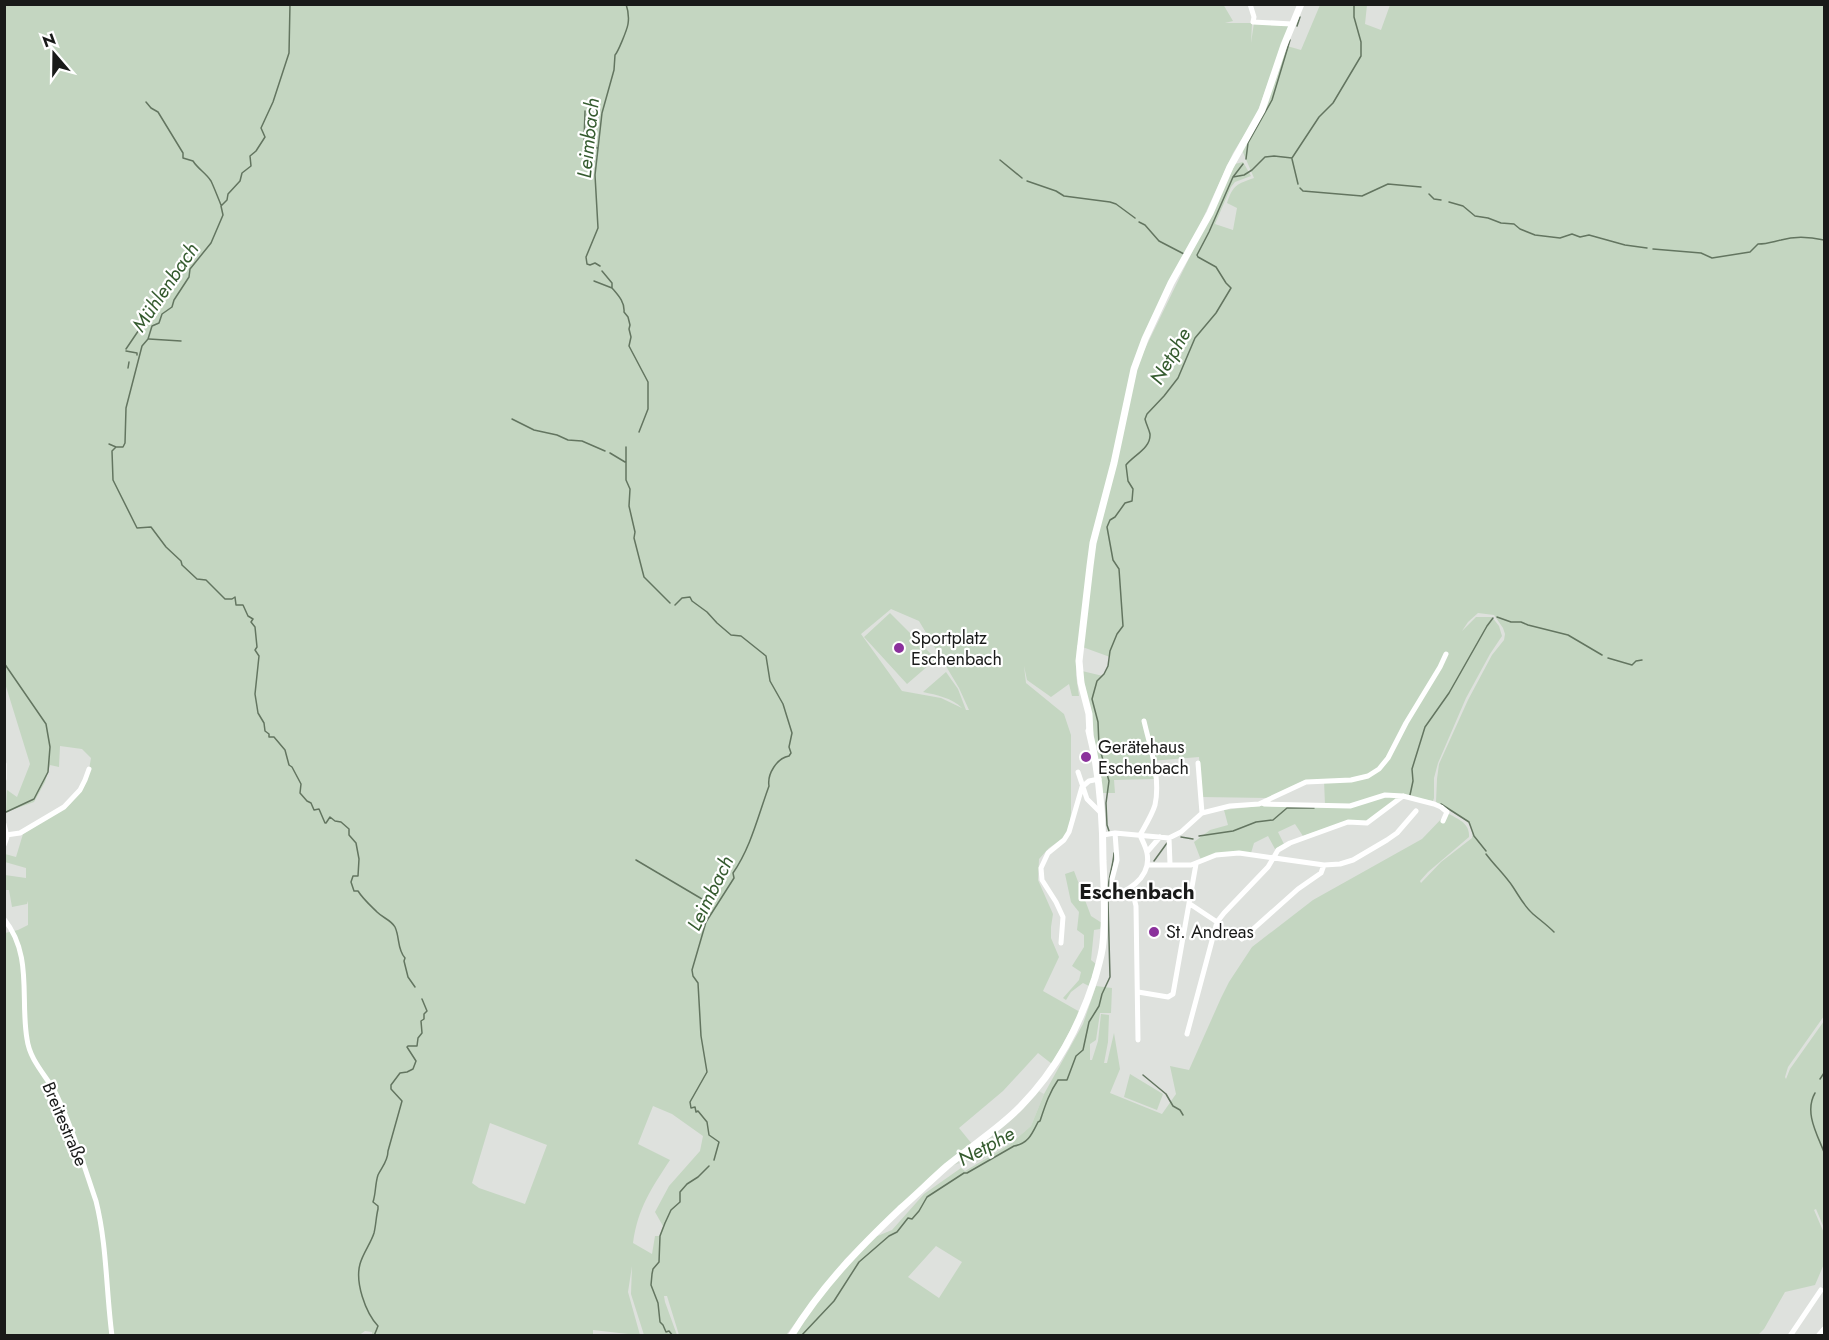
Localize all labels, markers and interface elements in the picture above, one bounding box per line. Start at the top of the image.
north arrow [24,24,84,84]
text: N [39,27,59,53]
water label: Leimbach [570,97,607,180]
water label: Mühlenbach [125,237,206,338]
water label: Netphe [1143,323,1198,390]
place label: Sportplatz Eschenbach [911,625,1002,672]
marker: Sportplatz Eschenbach [892,641,906,655]
place label: Gerätehaus Eschenbach [1098,734,1189,781]
marker: Gerätehaus Eschenbach [1079,750,1093,764]
water label: Leimbach [680,851,741,936]
district label: Eschenbach [1079,877,1195,907]
place label: St. Andreas [1166,919,1254,945]
marker: St. Andreas [1147,925,1161,939]
street label: Breitestraße [36,1078,94,1170]
water label: Netphe [953,1119,1020,1174]

